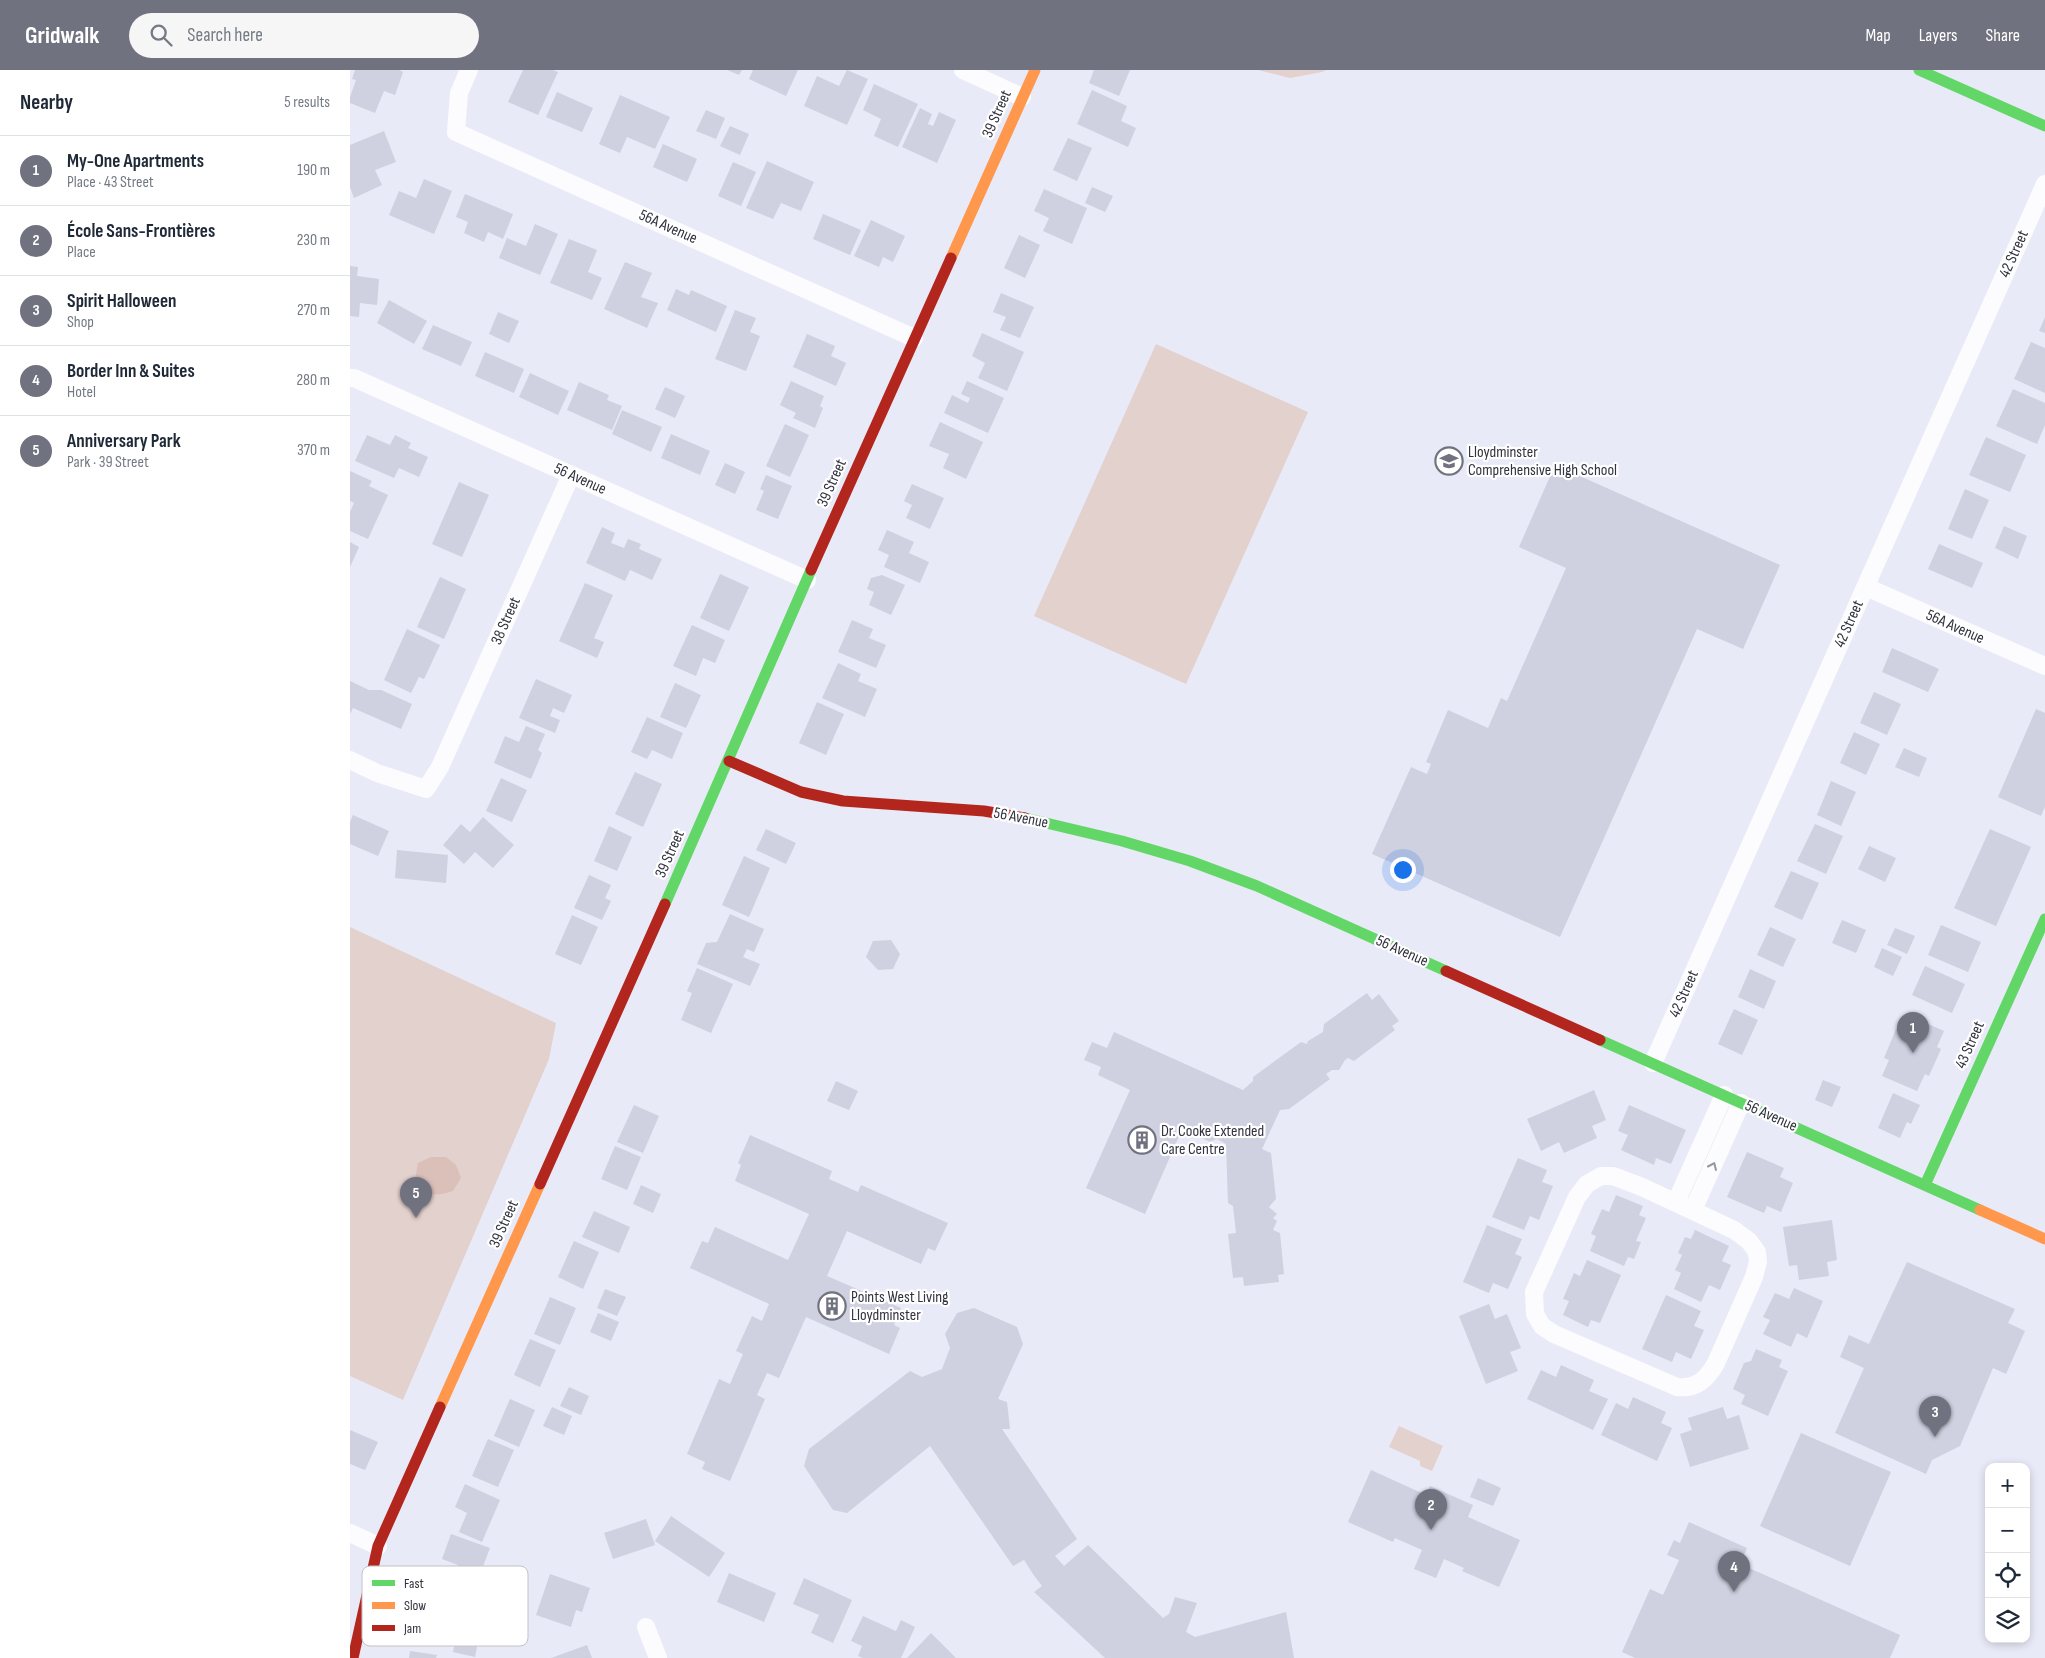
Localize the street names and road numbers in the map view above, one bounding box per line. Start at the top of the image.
street label: 39 Street [978,87,1016,141]
street label: 56A Avenue [636,206,700,248]
street label: 42 Street [1995,227,2033,281]
street label: 39 Street [813,456,851,510]
street label: 56 Avenue [551,459,609,499]
street label: 38 Street [487,594,525,648]
street label: 42 Street [1830,597,1868,651]
street label: 56A Avenue [1923,606,1987,648]
street label: 56 Avenue [992,803,1050,833]
street label: 39 Street [651,827,689,881]
street label: 56 Avenue [1373,931,1431,971]
street label: 42 Street [1665,967,1703,1021]
street label: 43 Street [1951,1018,1989,1072]
street label: 56 Avenue [1742,1096,1800,1136]
street label: 39 Street [485,1197,523,1251]

